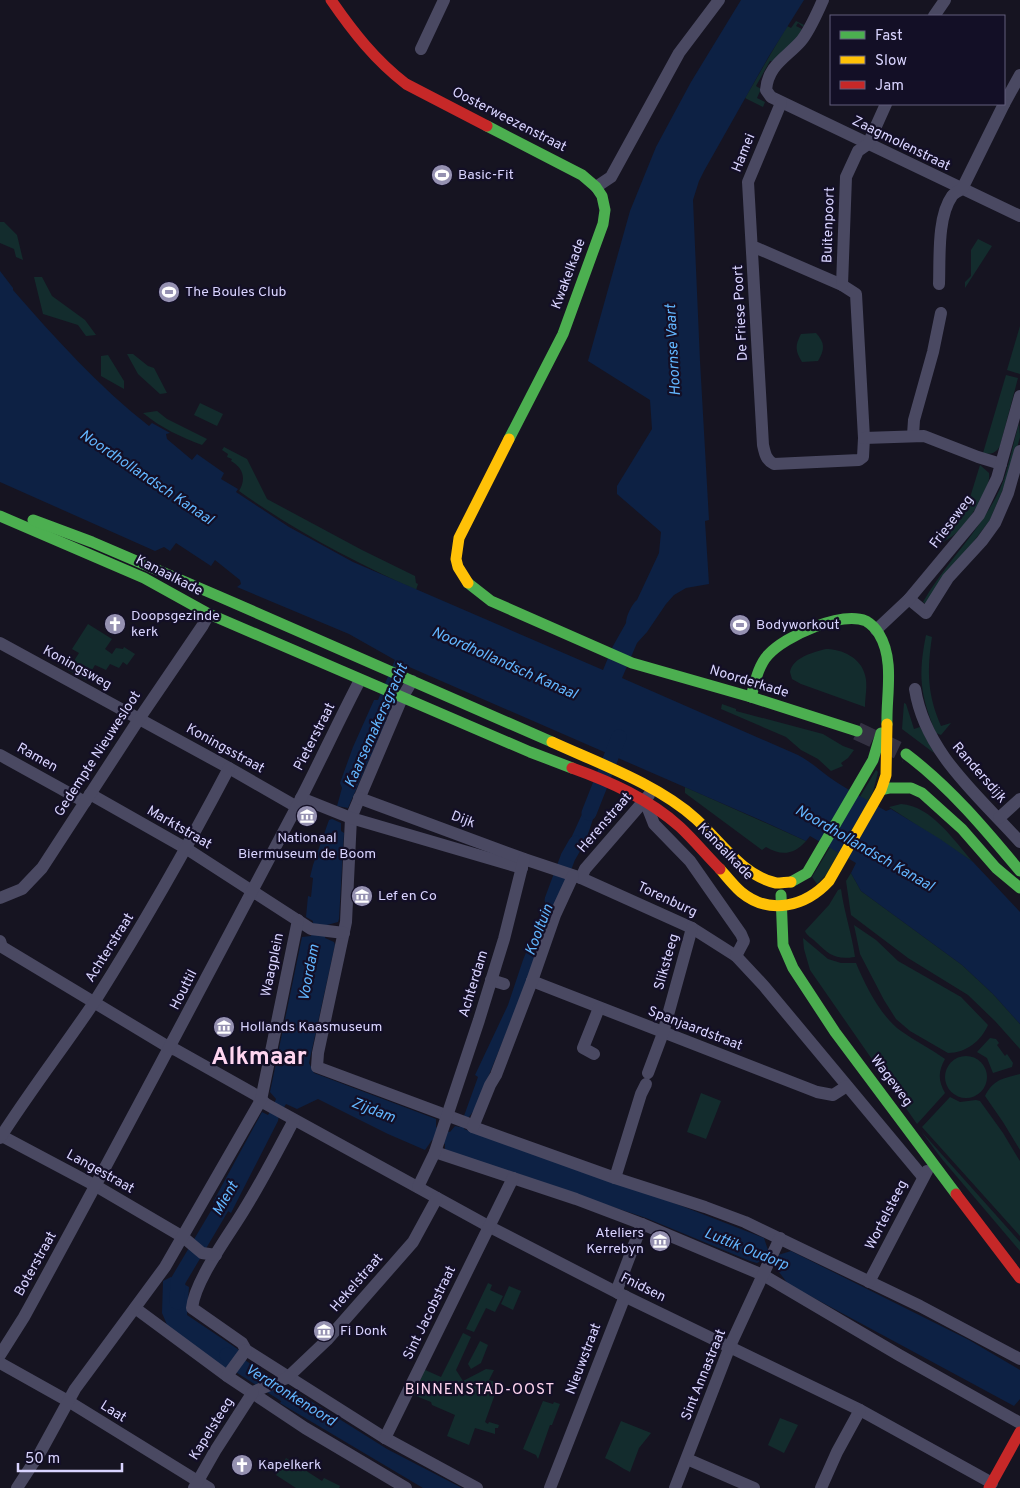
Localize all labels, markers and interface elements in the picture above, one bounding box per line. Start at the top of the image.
legend [830,15,1005,105]
text: Fast [875,27,903,46]
text: Slow [875,52,907,71]
text: Jam [875,77,904,96]
street label: Oosterweezenstraat [449,84,569,156]
street label: Zaagmolenstraat [849,113,953,175]
street label: Hamei [729,131,759,175]
sports icon: Basic-Fit [430,163,454,187]
place label: Basic-Fit [458,167,514,184]
street label: Buitenpoort [819,187,839,263]
street label: Kwakelkade [548,236,590,312]
street label: De Friese Poort [730,265,752,361]
sports icon: The Boules Club [157,280,181,304]
place label: The Boules Club [185,284,287,301]
water label: Hoornse Vaart [662,303,686,396]
water label: Noordhollandsch Kanaal [76,426,217,530]
street label: Frieseweg [926,492,978,552]
street label: Kanaalkade [133,552,205,600]
place label: Doopsgezinde kerk [131,608,220,641]
church icon: Doopsgezinde kerk [103,612,127,636]
sports icon: Bodyworkout [728,613,752,637]
place label: Bodyworkout [756,617,840,634]
water label: Noordhollandsch Kanaal [428,623,581,705]
street label: Koningsweg [40,642,114,694]
water label: Kaarsemakersgracht [341,660,413,791]
street label: Noorderkade [707,662,791,702]
street label: Gedempte Nieuwesloot [51,688,145,820]
street label: Pieterstraat [291,700,339,774]
street label: Koningsstraat [183,721,267,777]
street label: Randersdijk [948,739,1010,807]
street label: Ramen [13,740,61,776]
street label: Herenstraat [574,789,636,857]
water label: Noordhollandsch Kanaal [791,801,938,897]
street label: Marktstraat [143,803,215,853]
museum icon: Nationaal Biermuseum de Boom [295,804,319,828]
street label: Dijk [449,808,477,832]
street label: Kanaalkade [694,820,756,884]
place label: Nationaal Biermuseum de Boom [238,830,376,863]
street label: Torenburg [634,879,700,921]
museum icon: Lef en Co [350,884,374,908]
place label: Lef en Co [378,888,437,905]
water label: Kooltuin [522,902,558,958]
street label: Achterstraat [82,910,138,986]
street label: Waagplein [258,931,288,999]
street label: Sliksteeg [651,932,683,992]
water label: Voordam [295,942,325,1003]
street label: Achterdam [456,948,492,1020]
street label: Houttil [167,967,201,1013]
street label: Spanjaardstraat [645,1003,745,1055]
museum icon: Hollands Kaasmuseum [212,1015,236,1039]
place label: Hollands Kaasmuseum [240,1019,382,1036]
district label: Alkmaar [211,1043,307,1073]
street label: Wageweg [866,1052,916,1110]
water label: Zijdam [348,1094,398,1128]
street label: Langestraat [63,1146,137,1198]
street label: Wortelsteeg [862,1177,912,1253]
water label: Mient [209,1178,244,1219]
water label: Luttik Oudorp [701,1224,792,1276]
place label: Ateliers Kerrebyn [586,1225,644,1258]
street label: Boterstraat [11,1229,61,1299]
museum icon: Ateliers Kerrebyn [648,1229,672,1253]
street label: Hekelstraat [327,1250,387,1316]
street label: Sint Jacobstraat [400,1263,460,1363]
street label: Fnidsen [618,1270,668,1306]
museum icon: Fi Donk [312,1319,336,1343]
street label: Nieuwstraat [563,1321,605,1397]
place label: Fi Donk [340,1323,387,1340]
street label: Sint Annastraat [678,1327,730,1423]
water label: Verdronkenoord [241,1361,340,1432]
district label: BINNENSTAD-OOST [405,1381,555,1400]
street label: Kapelsteeg [186,1394,238,1464]
street label: Laat [97,1397,129,1427]
scale bar [18,1440,121,1472]
text: 50 m [25,1450,60,1469]
church icon: Kapelkerk [230,1453,254,1477]
place label: Kapelkerk [258,1457,321,1474]

